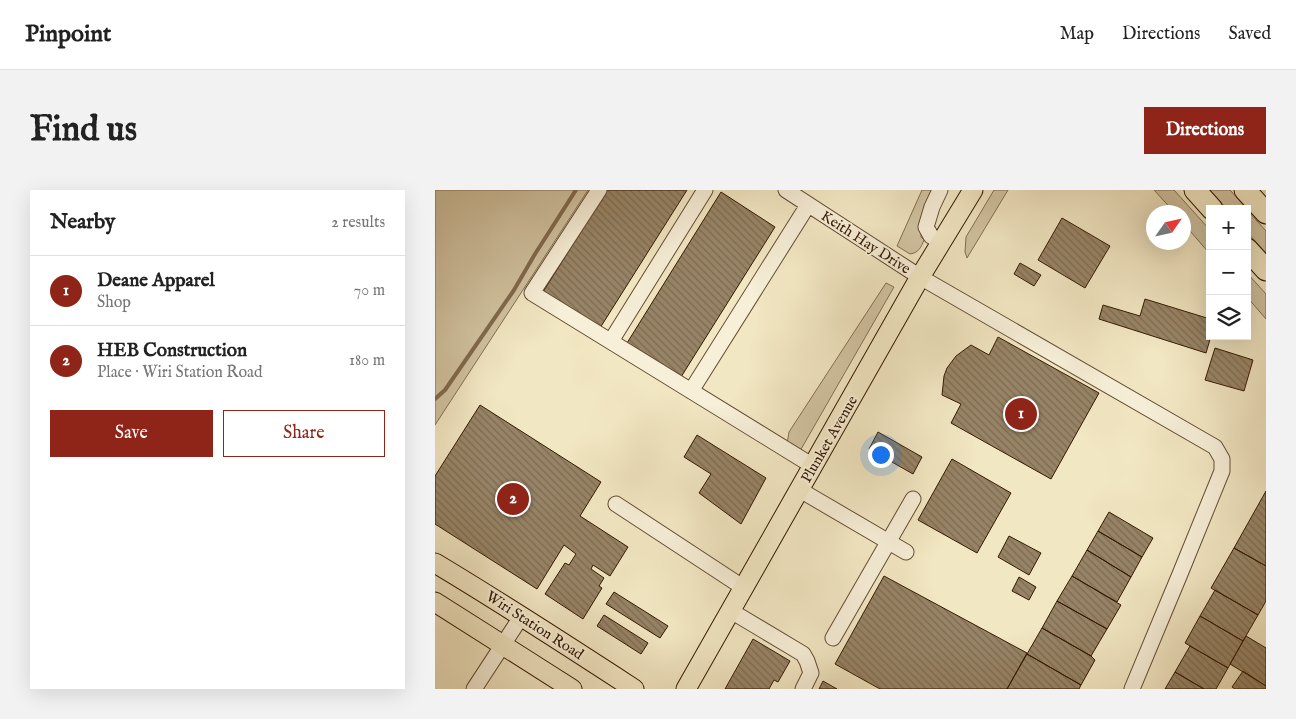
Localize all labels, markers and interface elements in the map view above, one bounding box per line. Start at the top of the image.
text: Pinpoint [25,19,111,50]
text: Map [1060,23,1094,46]
text: Directions [1122,23,1200,46]
text: Saved [1228,23,1271,46]
button: Directions [1144,107,1266,154]
text: Find us [30,108,137,153]
north arrow [1146,205,1191,250]
map controls [1206,205,1251,340]
button: + [1206,205,1251,250]
street label: Keith Hay Drive [817,206,914,278]
text: Nearby [50,209,115,236]
text: 2 results [331,213,385,233]
button: − [1206,250,1251,295]
text: Deane Apparel [97,269,215,293]
text: 1 [63,281,69,301]
text: 70 m [354,281,385,301]
text: Shop [97,293,131,313]
button: layers [1206,295,1251,340]
text: HEB Construction [97,339,247,363]
text: 2 [62,351,70,371]
text: 180 m [349,351,385,371]
text: Place · Wiri Station Road [97,363,263,383]
street label: Plunket Avenue [797,392,862,486]
pin: 1 [1005,395,1037,433]
button: Save [50,410,213,457]
button: Share [223,410,385,457]
your location [868,442,894,468]
pin: 2 [497,480,529,518]
street label: Wiri Station Road [482,587,588,665]

